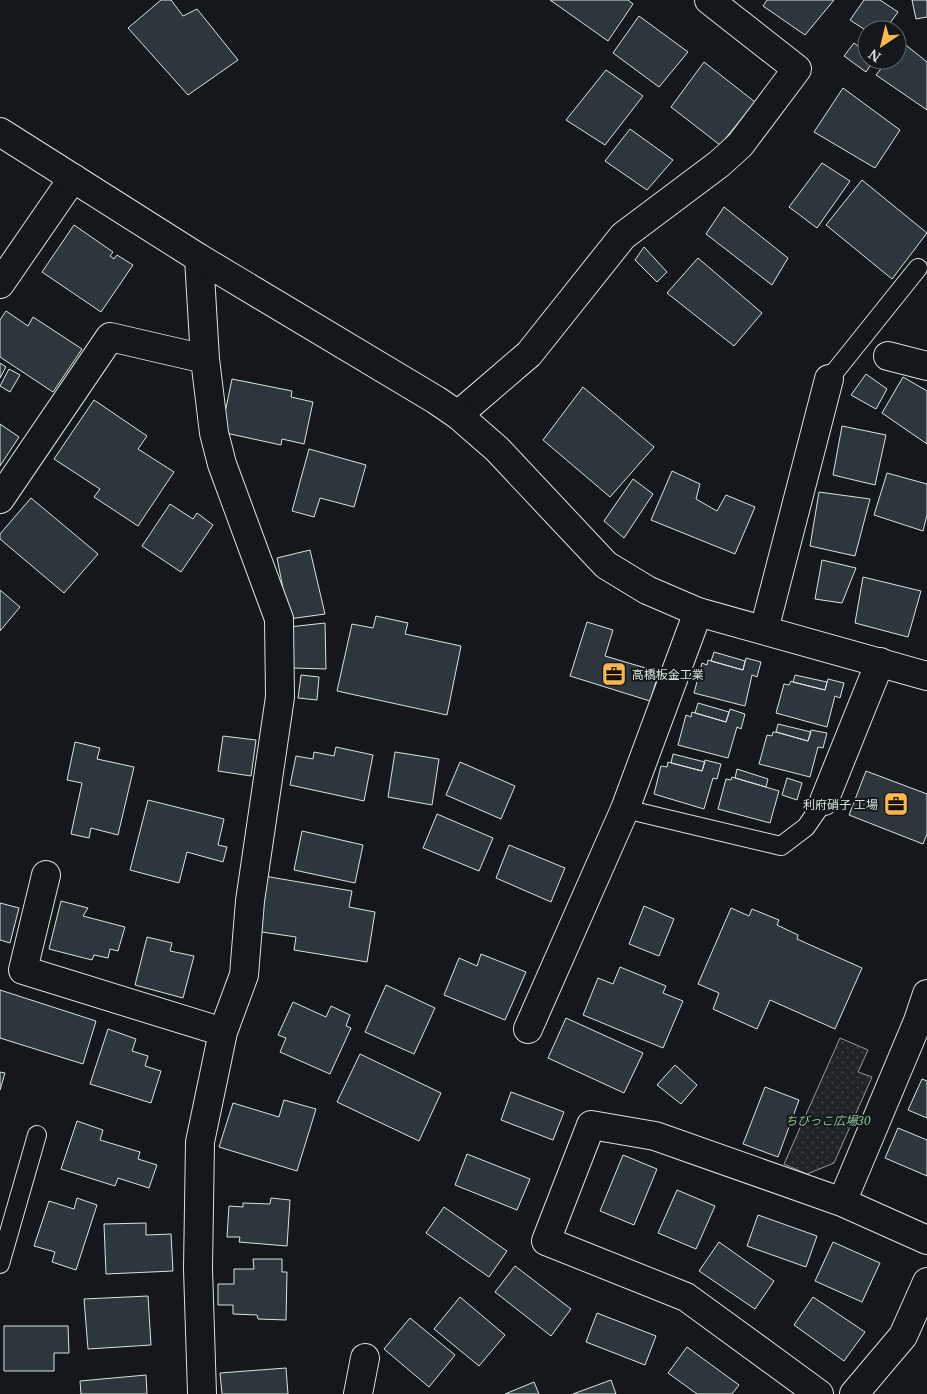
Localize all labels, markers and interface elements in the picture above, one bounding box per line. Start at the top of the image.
north arrow [857,20,907,70]
text: N [864,45,884,67]
office icon: 高橋板金工業 [601,661,627,687]
place label: 高橋板金工業 [632,666,704,683]
office icon: 利府硝子 工場 [883,791,909,817]
place label: 利府硝子 工場 [803,796,878,813]
park label: ちびっこ広場30 [785,1112,871,1129]

